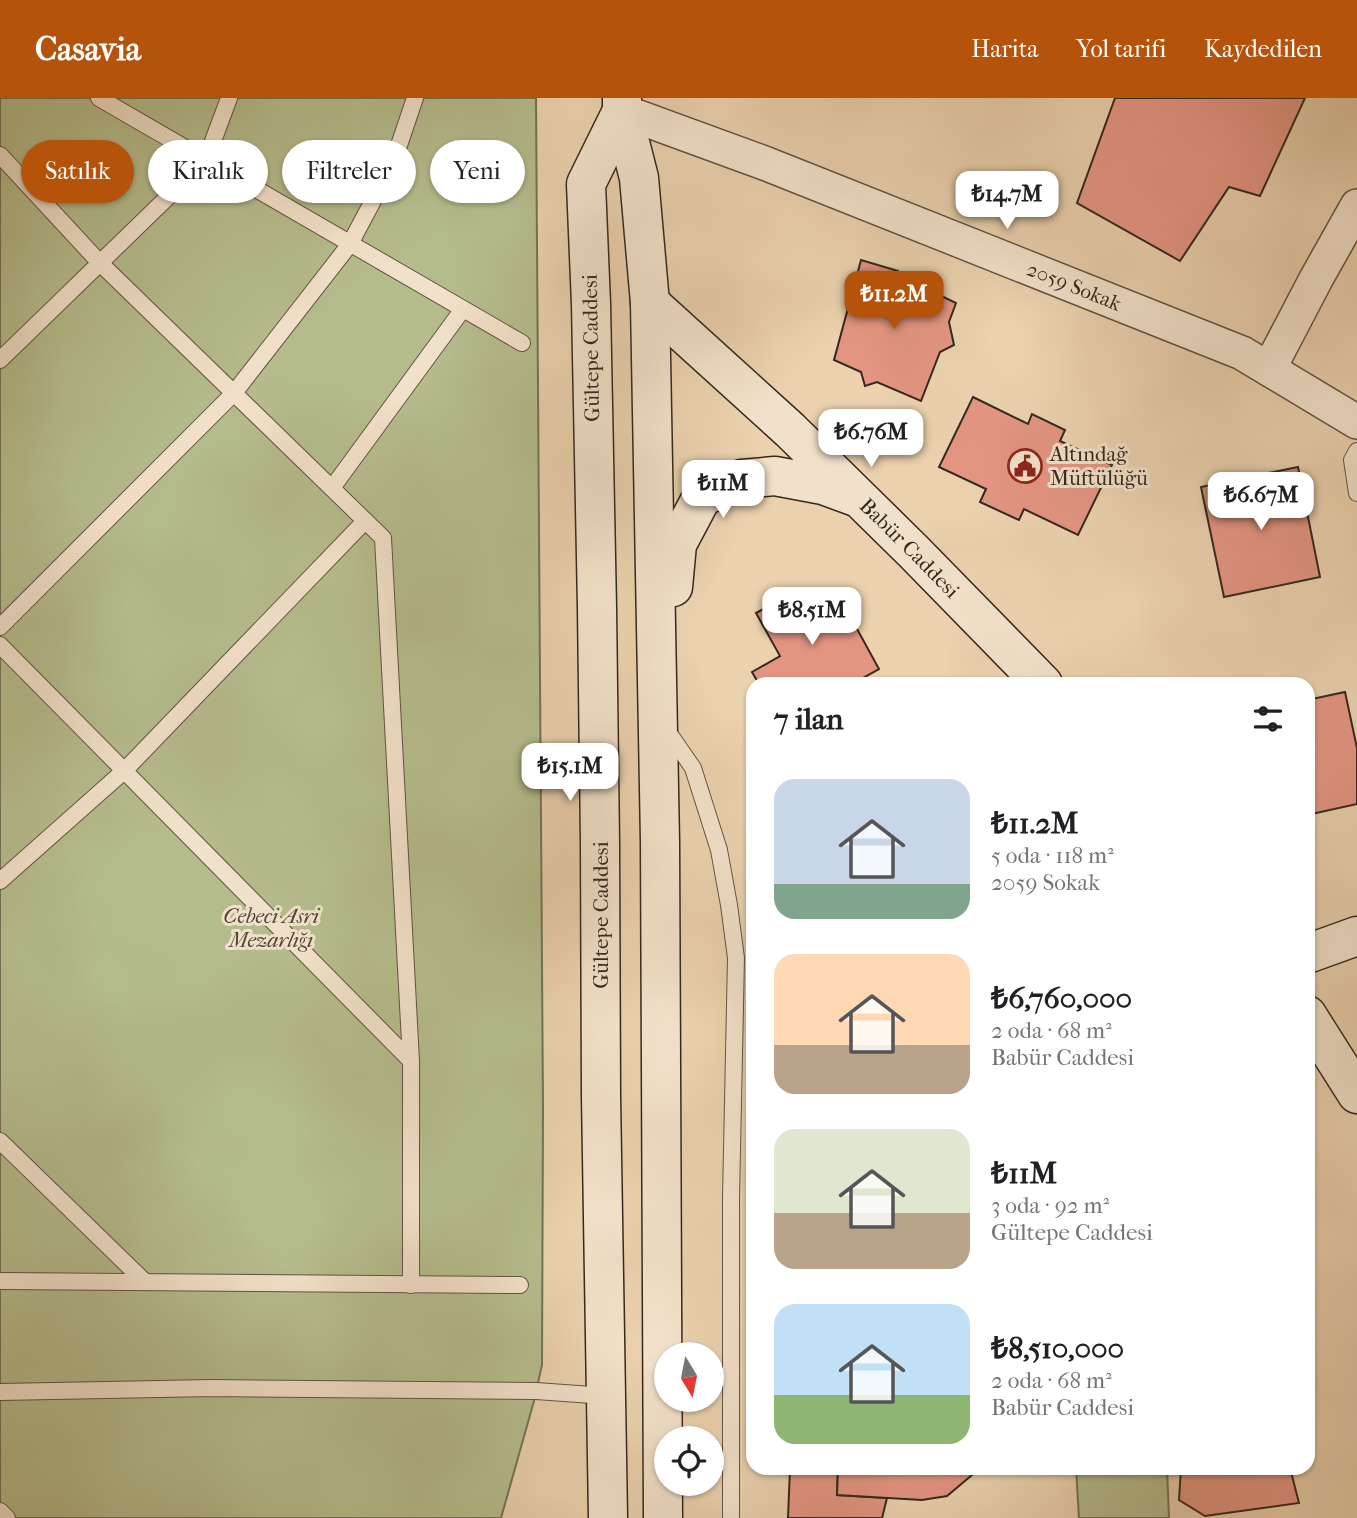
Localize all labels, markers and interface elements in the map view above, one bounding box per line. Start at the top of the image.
text: Casavia [35,30,141,69]
text: Harita [971,35,1038,63]
text: Yol tarifi [1076,35,1166,63]
text: Kaydedilen [1204,35,1322,63]
chip: Satılık [21,140,134,203]
chip: Kiralık [148,140,268,203]
chip: Filtreler [282,140,416,203]
chip: Yeni [430,140,525,203]
pin: ₺14.7M [950,172,1064,231]
text: ₺14.7M [972,180,1042,207]
street label: 2059 Sokak [1023,257,1125,316]
pin: ₺11.2M [837,272,951,331]
street label: Gültepe Caddesi [578,274,604,422]
text: ₺11.2M [861,280,927,307]
pin: ₺6.76M [814,410,928,469]
text: ₺6.76M [834,418,908,445]
place label: Altındağ Müftülüğü [1049,442,1148,490]
public building icon: Altındağ Müftülüğü [1006,447,1044,485]
pin: ₺11M [682,460,764,520]
text: ₺11M [698,469,748,496]
pin: ₺6.67M [1204,472,1318,532]
text: ₺6.67M [1224,481,1298,508]
street label: Babür Caddesi [855,493,964,603]
pin: ₺8.51M [755,588,869,647]
text: ₺8.51M [778,596,846,623]
icon: filters [1249,700,1287,738]
text: 7 ilan [774,702,843,737]
pin: ₺15.1M [513,744,627,803]
text: ₺15.1M [538,752,602,779]
text: ₺11.2M [991,806,1078,841]
icon: home [830,807,914,891]
street label: Gültepe Caddesi [589,841,613,989]
text: 5 oda · 118 m² [991,842,1114,869]
text: 2059 Sokak [991,869,1100,896]
park label: Cebeci Asri Mezarlığı [223,904,321,952]
text: ₺6,760,000 [991,981,1132,1016]
icon: home [830,982,914,1066]
text: 2 oda · 68 m² [991,1017,1112,1044]
text: Babür Caddesi [991,1044,1134,1071]
text: ₺11M [991,1156,1057,1191]
icon: home [830,1157,914,1241]
text: 3 oda · 92 m² [991,1192,1109,1219]
text: Gültepe Caddesi [991,1219,1153,1246]
text: ₺8,510,000 [991,1331,1124,1366]
icon: home [830,1332,914,1416]
north arrow [654,1342,724,1412]
map controls [654,1342,724,1496]
text: 2 oda · 68 m² [991,1367,1112,1394]
text: Babür Caddesi [991,1394,1134,1421]
button: locate [654,1426,724,1496]

